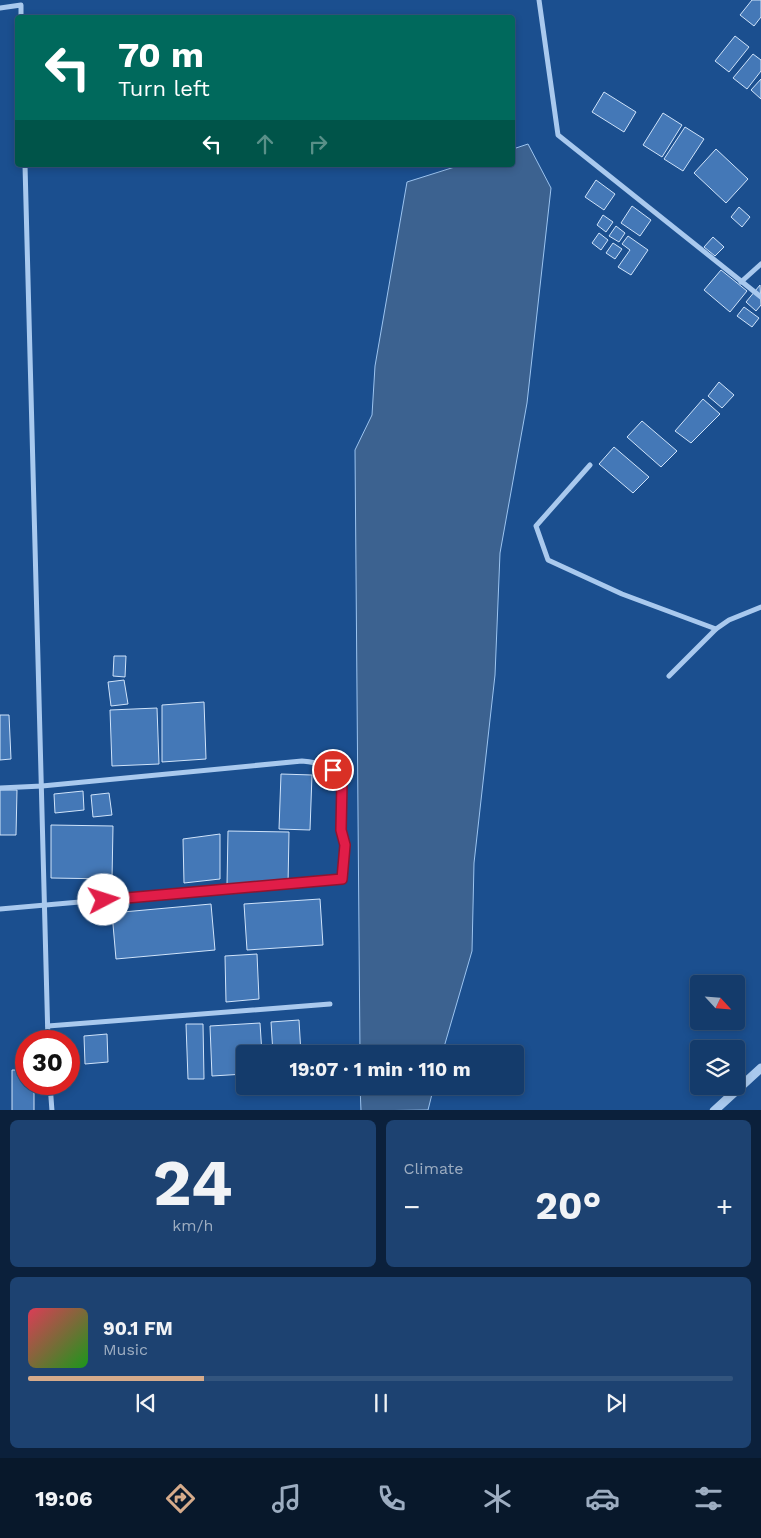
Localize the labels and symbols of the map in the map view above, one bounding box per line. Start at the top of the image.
pin [312,749,354,791]
position arrow [77,873,129,925]
north arrow [690,975,745,1030]
speed limit sign: 30 [15,1030,80,1095]

